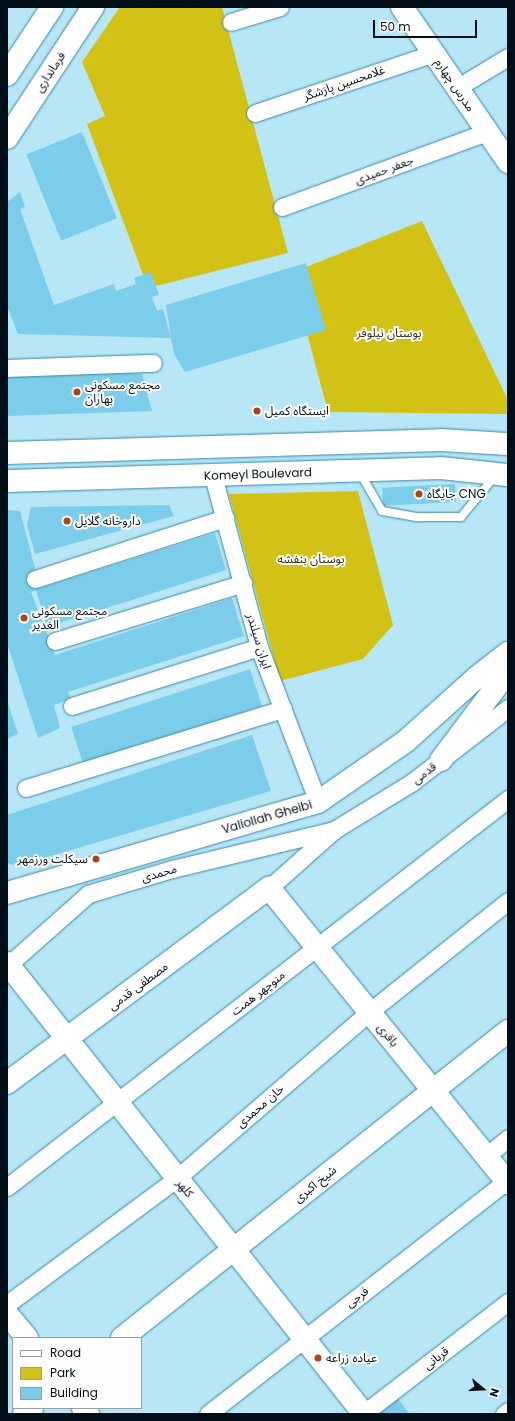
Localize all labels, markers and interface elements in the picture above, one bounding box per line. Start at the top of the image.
scale bar [375,12,479,38]
text: 50 m [380,18,411,35]
street label: فرمانداری [32,49,68,95]
street label: مدرس چهارم [432,56,478,114]
street label: غلامحسین پازشگر [301,62,387,104]
street label: جعفر حمیدی [353,153,415,187]
park label: بوستان نیلوفر [357,326,421,340]
place label: مجتمع مسکونی بهاران [85,378,160,406]
marker: مجتمع مسکونی بهاران [72,387,82,397]
place label: ایستگاه کمیل [265,404,329,418]
marker: ایستگاه کمیل [252,406,262,416]
street label: Komeyl Boulevard [204,465,312,483]
place label: جایگاه CNG [427,487,486,501]
marker: جایگاه CNG [414,489,424,499]
place label: داروخانه گلایل [75,514,141,528]
marker: داروخانه گلایل [62,516,72,526]
park label: بوستان بنفشه [277,552,345,566]
place label: مجتمع مسکونی الغدیر [32,604,107,632]
street label: ایران سیلندر [244,611,274,671]
marker: مجتمع مسکونی الغدیر [19,613,29,623]
street label: قدمی [409,759,439,787]
street label: Valiollah Gheibi [220,797,314,837]
place label: سیکلت ورزمهر [17,852,88,866]
marker: سیکلت ورزمهر [91,854,101,864]
street label: محمدی [140,861,178,885]
street label: مصطفی قدمی [105,959,171,1013]
street label: منوچهر همت [228,968,288,1018]
street label: باقری [374,1020,402,1050]
street label: خان محمدی [233,1081,287,1131]
street label: شیخ اکبری [291,1162,339,1206]
street label: کلهر [173,1176,197,1200]
street label: فرجی [343,1283,371,1311]
legend [12,1337,142,1409]
text: Road [50,1344,81,1361]
street label: قربانی [420,1344,452,1372]
place label: عیاده زراعه [326,1351,377,1365]
marker: عیاده زراعه [313,1353,323,1363]
text: Park [50,1364,76,1381]
north arrow [463,1369,503,1409]
text: Building [50,1384,98,1401]
text: N [486,1386,503,1399]

